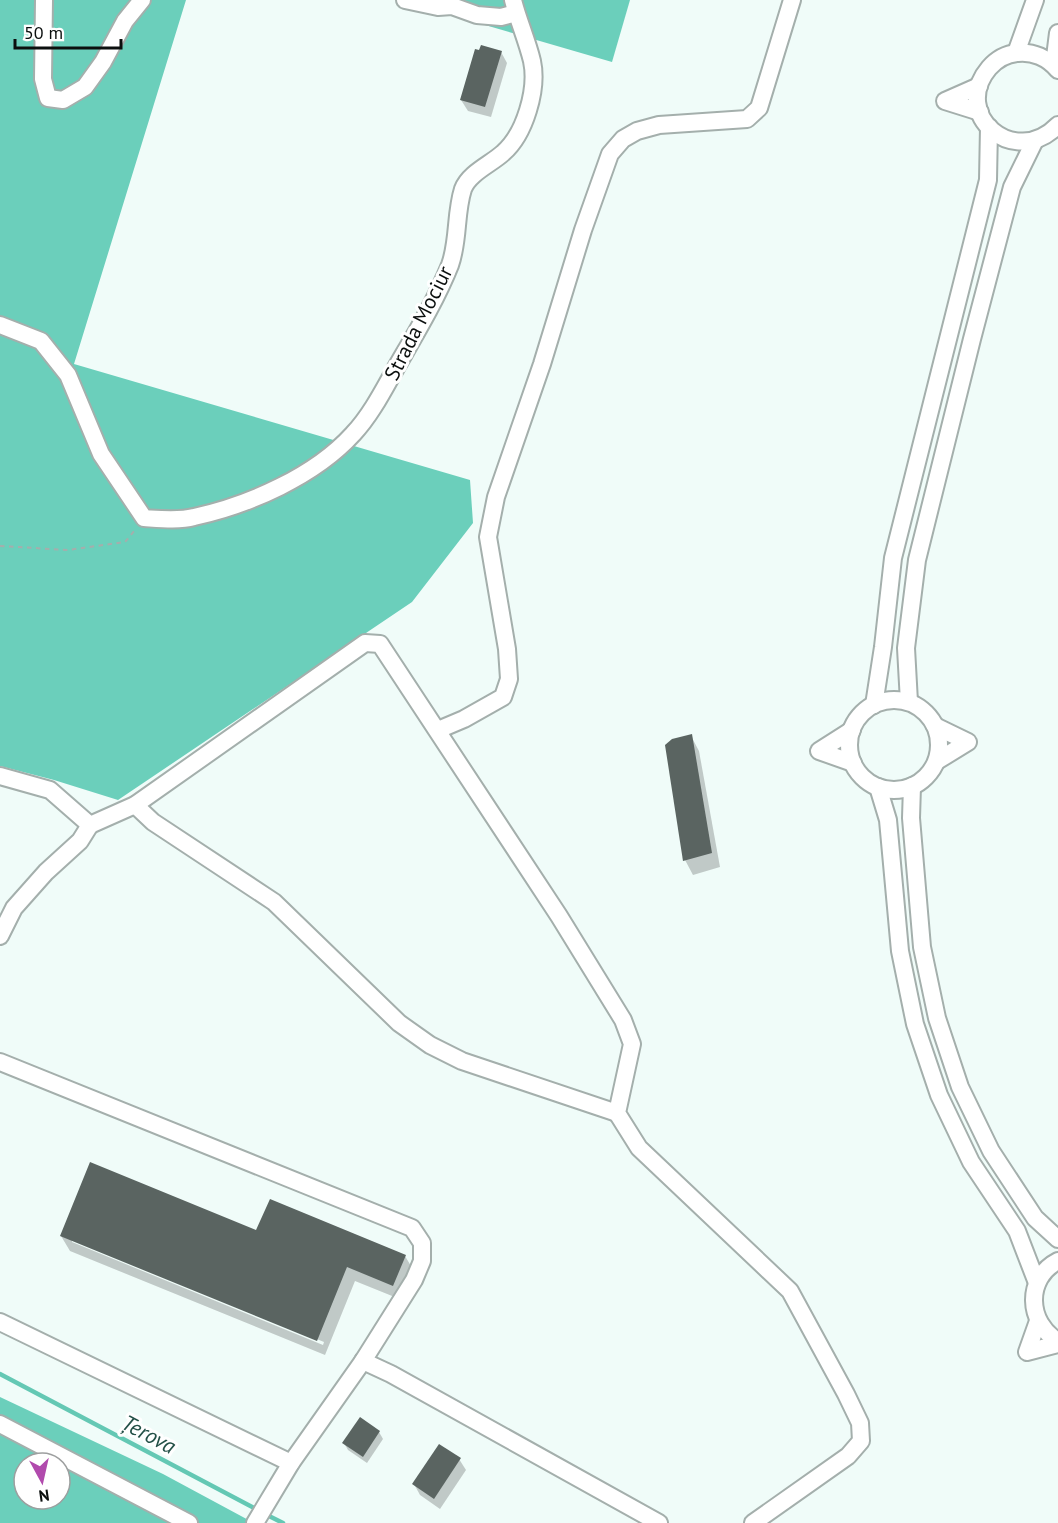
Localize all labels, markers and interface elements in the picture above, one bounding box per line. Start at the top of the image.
scale bar [15,12,122,50]
text: 50 m [24,21,63,44]
street label: Strada Mociur [378,261,458,385]
water label: Țerova [117,1408,181,1460]
north arrow [12,1451,72,1511]
text: N [37,1485,51,1506]

